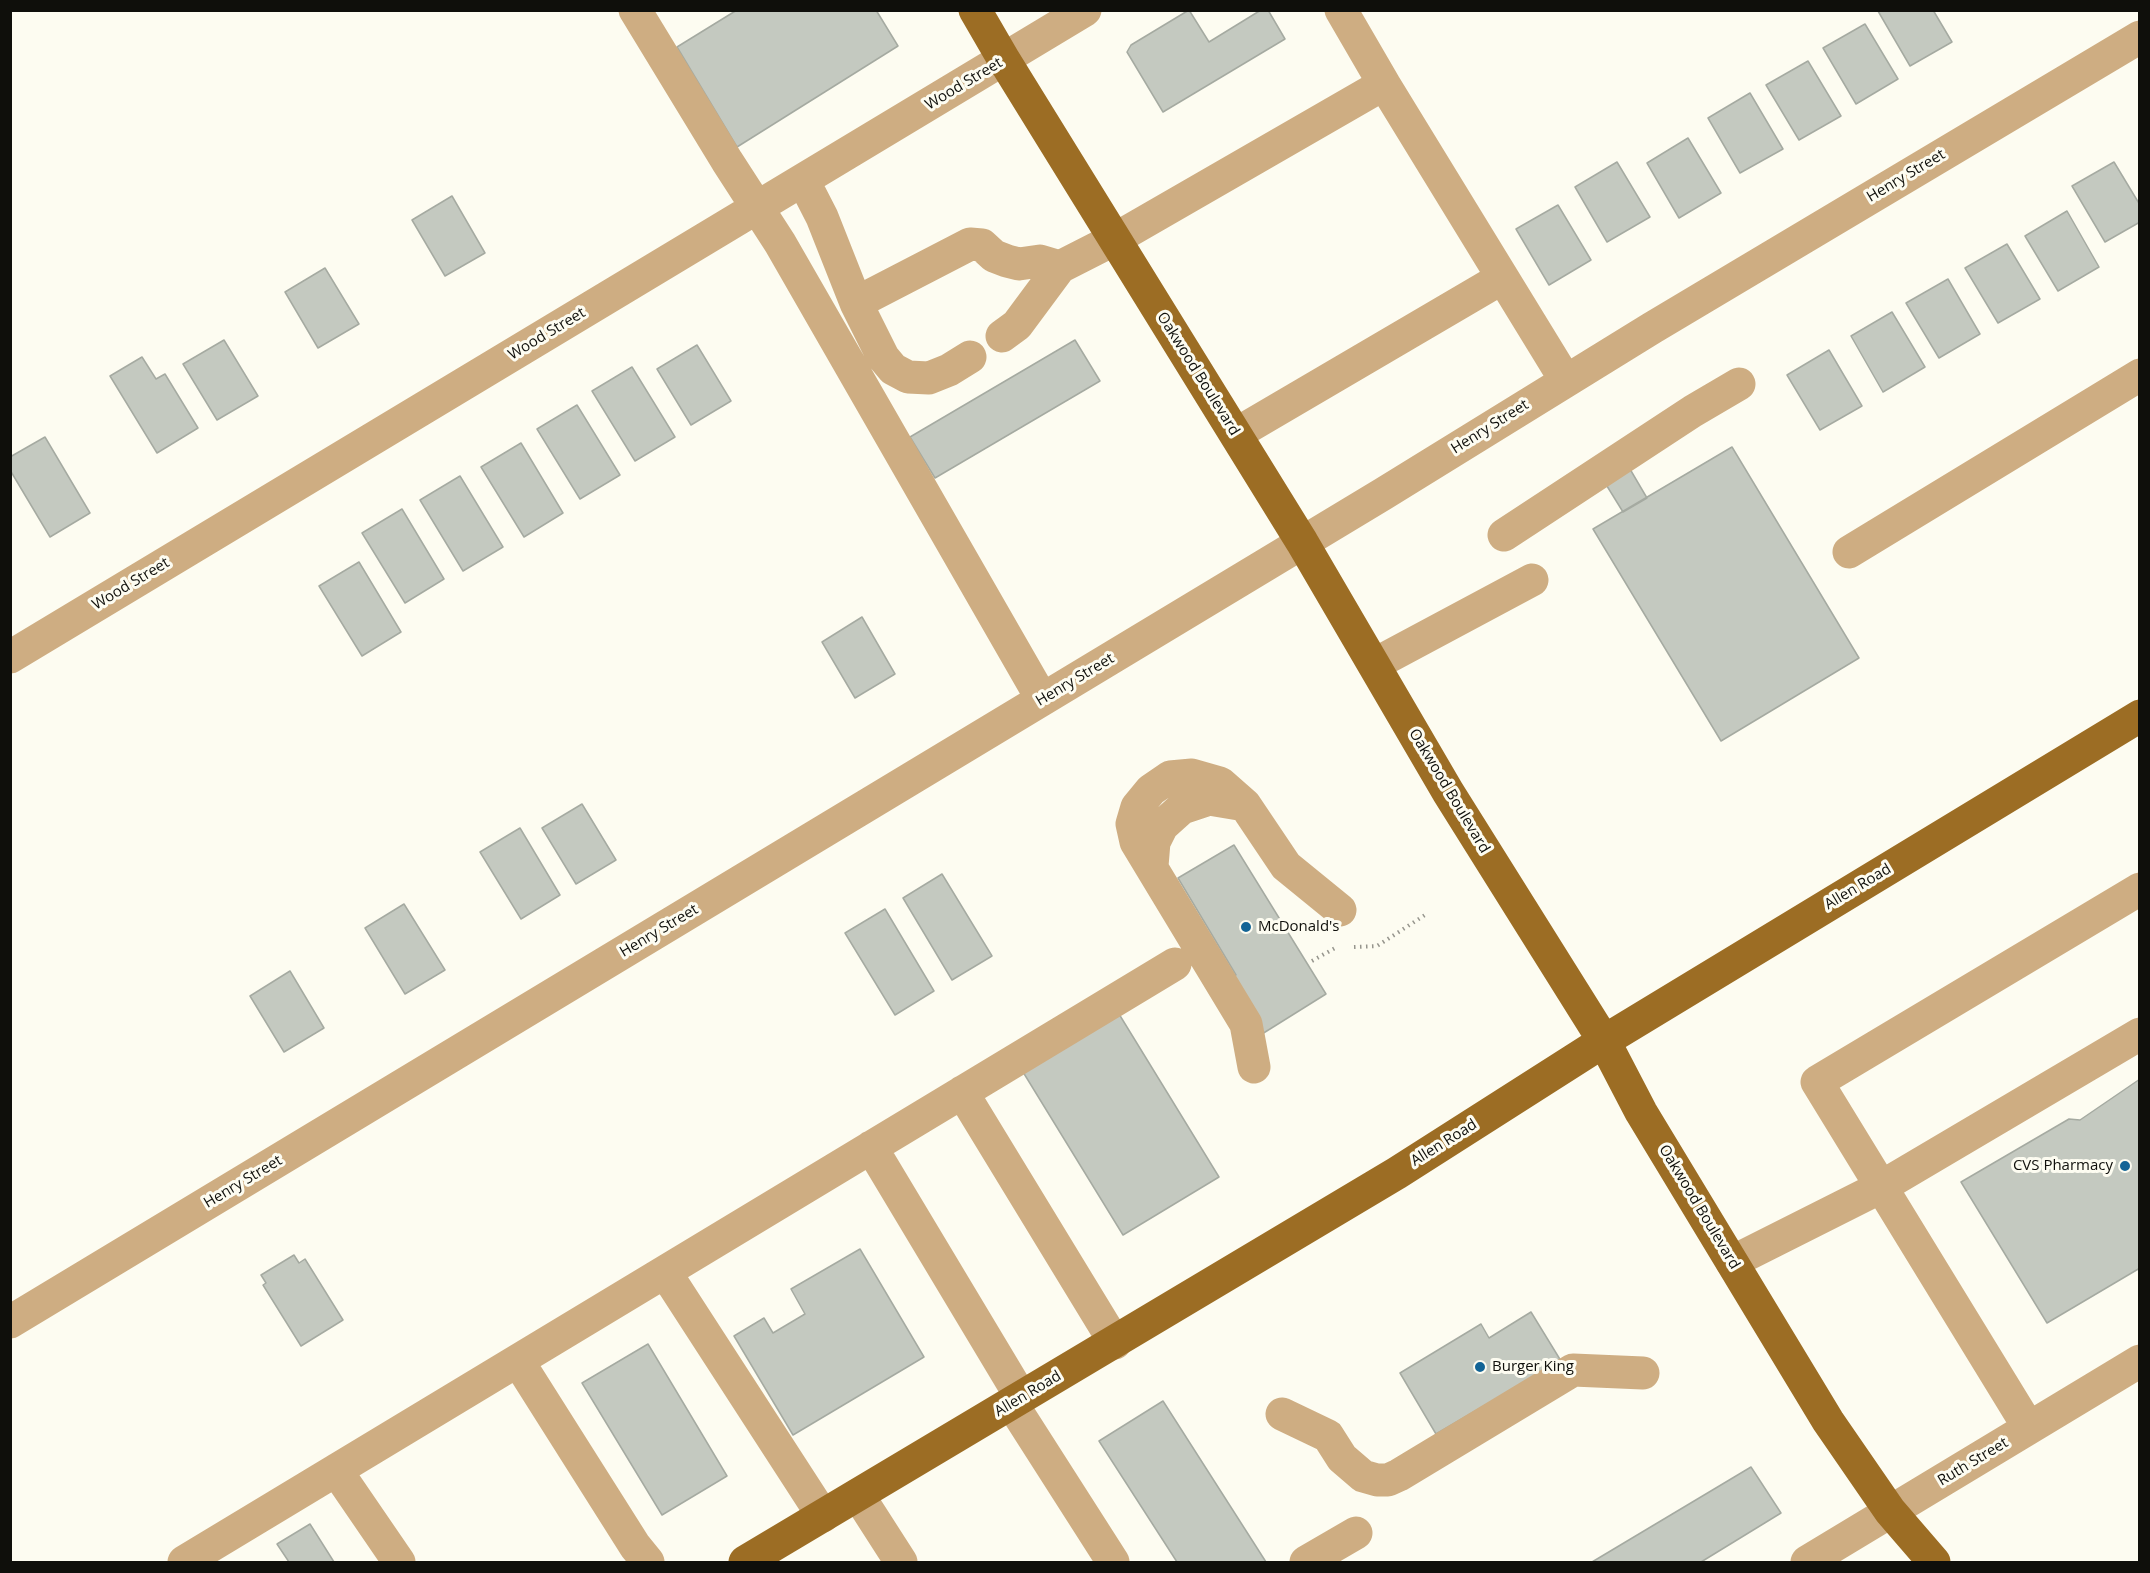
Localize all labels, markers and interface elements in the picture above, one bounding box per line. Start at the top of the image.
street label: Wood Street [922,54,1006,114]
street label: Henry Street [1864,146,1948,206]
street label: Wood Street [505,304,589,364]
street label: Oakwood Boulevard [1153,309,1243,439]
street label: Henry Street [1448,396,1532,458]
street label: Wood Street [89,554,173,614]
street label: Henry Street [1033,650,1117,710]
street label: Oakwood Boulevard [1405,726,1493,856]
street label: Allen Road [1821,860,1895,914]
street label: Henry Street [617,901,701,961]
place label: McDonald's [1258,918,1340,936]
marker: McDonald's [1239,920,1253,934]
street label: Allen Road [1408,1116,1480,1170]
street label: Oakwood Boulevard [1655,1142,1743,1272]
street label: Henry Street [201,1152,285,1212]
place label: CVS Pharmacy [2013,1157,2113,1175]
marker: CVS Pharmacy [2118,1159,2132,1173]
place label: Burger King [1492,1358,1574,1376]
marker: Burger King [1473,1360,1487,1374]
street label: Allen Road [991,1367,1065,1421]
street label: Ruth Street [1935,1434,2011,1490]

